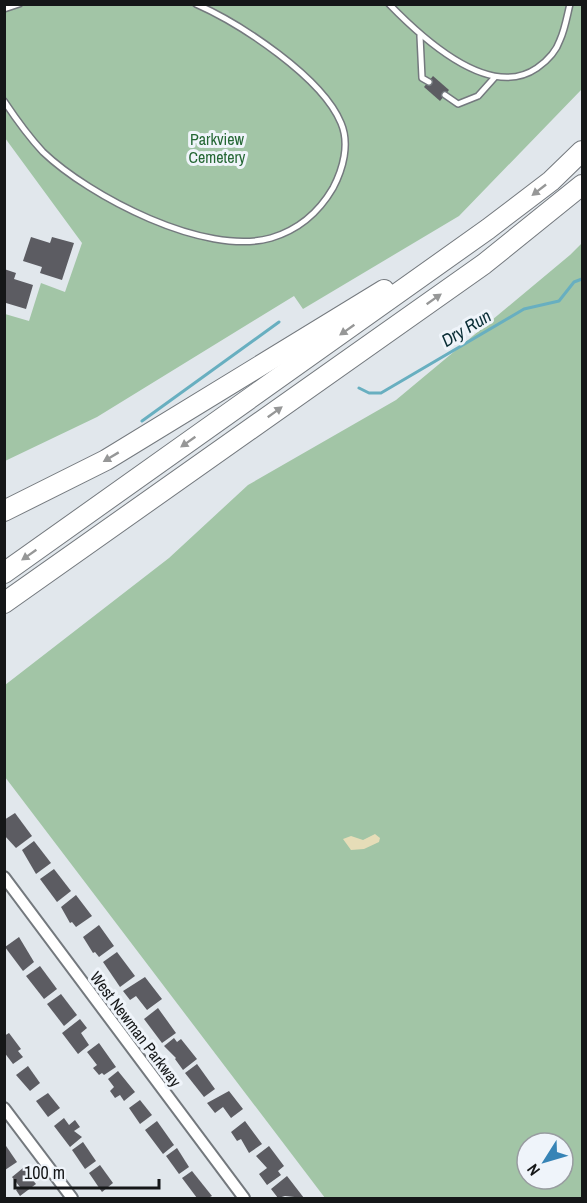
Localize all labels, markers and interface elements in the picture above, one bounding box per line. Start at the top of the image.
park label: Parkview Cemetery [189,128,246,168]
one-way arrow [531,184,547,197]
one-way arrow [426,293,442,305]
water label: Dry Run [436,303,496,353]
one-way arrow [340,324,356,336]
one-way arrow [267,406,283,418]
one-way arrow [180,436,196,448]
one-way arrow [103,451,119,462]
one-way arrow [22,549,38,561]
street label: West Newman Parkway [85,967,187,1091]
north arrow [515,1131,575,1191]
scale bar [15,1152,159,1190]
text: 100 m [24,1160,65,1185]
text: N [521,1160,545,1180]

